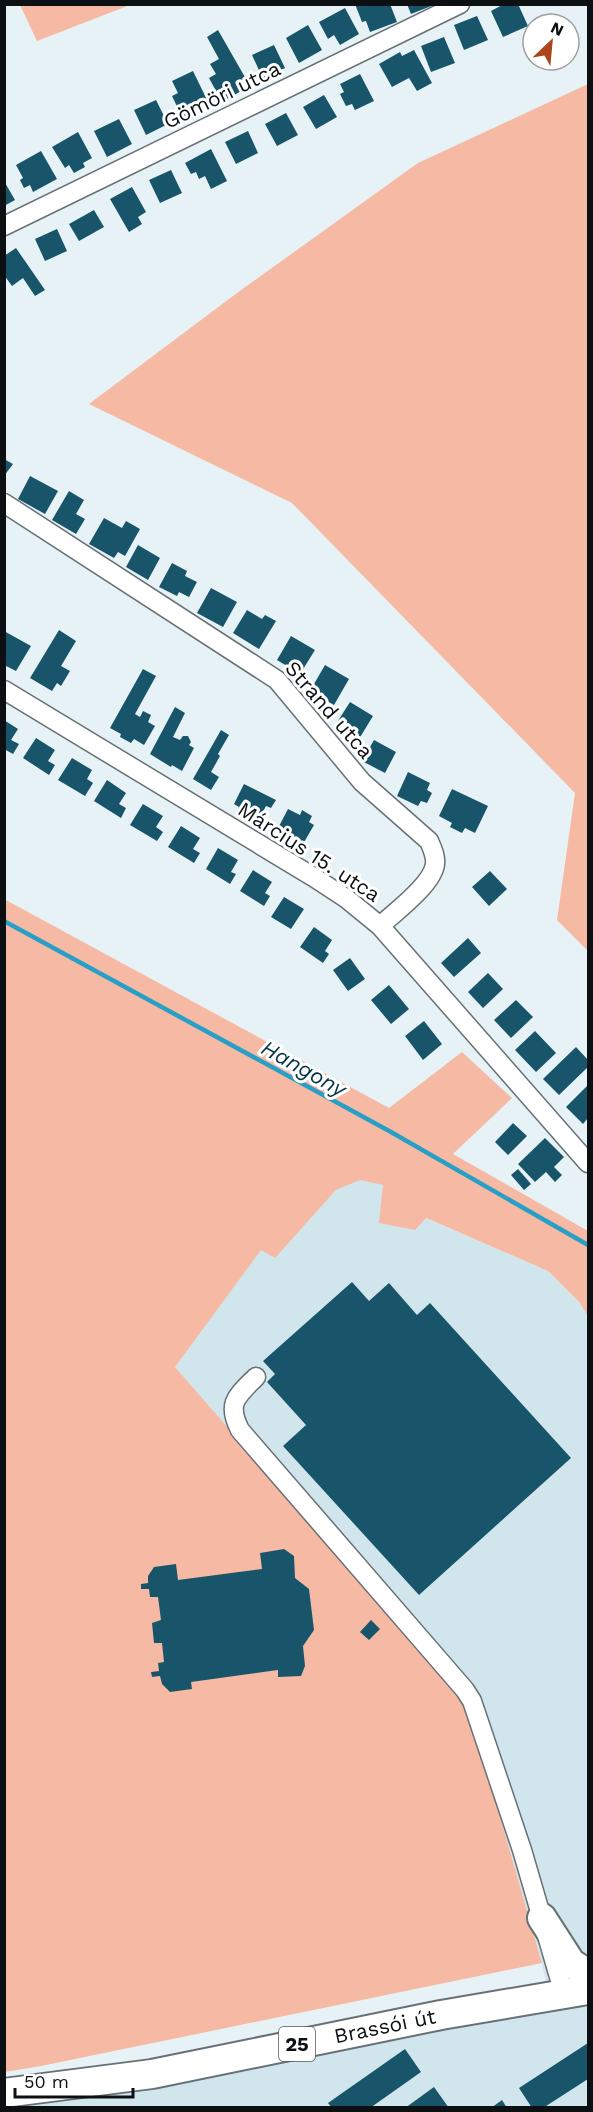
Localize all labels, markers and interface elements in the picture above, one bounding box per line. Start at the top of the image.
north arrow [521,12,581,72]
text: N [548,18,567,40]
street label: Gömöri utca [159,55,284,134]
street label: Strand utca [280,656,379,764]
street label: Március 15. utca [233,796,385,907]
water label: Hangony [257,1035,352,1103]
street label: Brassói út [332,2003,438,2049]
road number: 25 [279,2027,315,2061]
scale bar [15,2061,134,2099]
text: 50 m [24,2071,69,2092]

